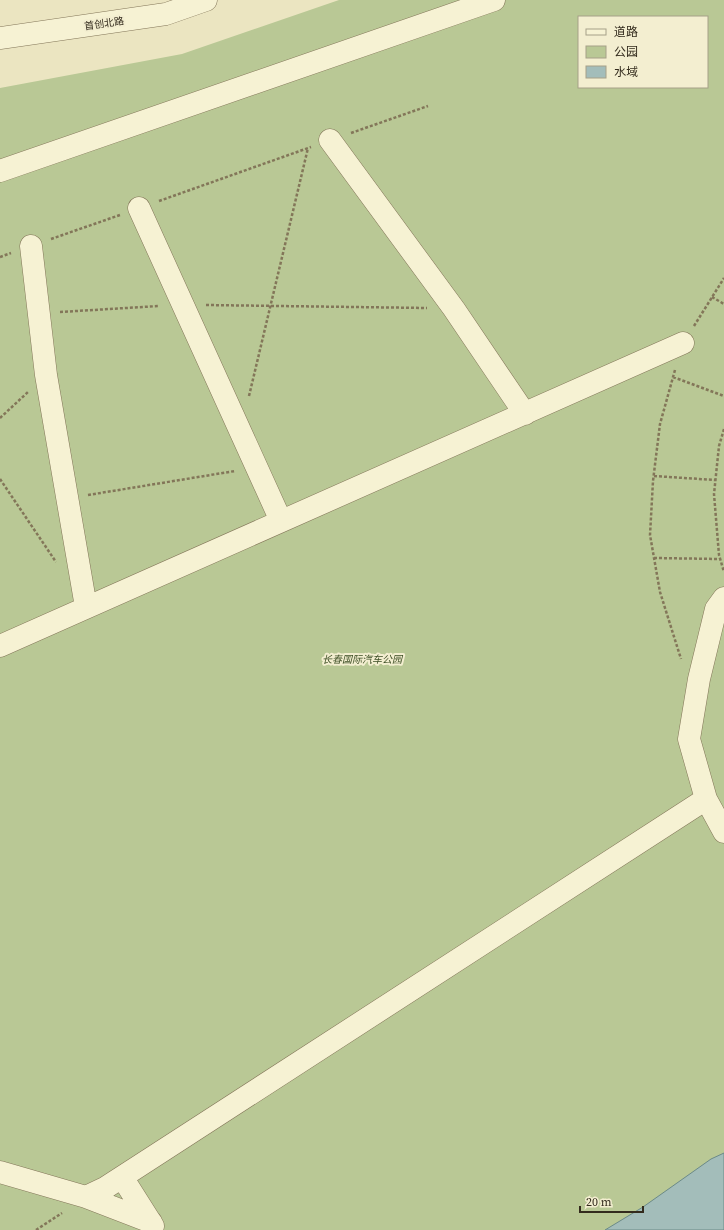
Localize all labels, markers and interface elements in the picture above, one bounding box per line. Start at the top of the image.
street label: 首创北路 [83,14,125,33]
legend [578,16,708,88]
text: 道路 [614,24,638,40]
text: 公园 [614,44,638,60]
text: 水域 [614,64,638,80]
park label: 长春国际汽车公园 [322,653,404,666]
scale bar [580,1188,643,1214]
text: 20 m [586,1194,612,1210]

